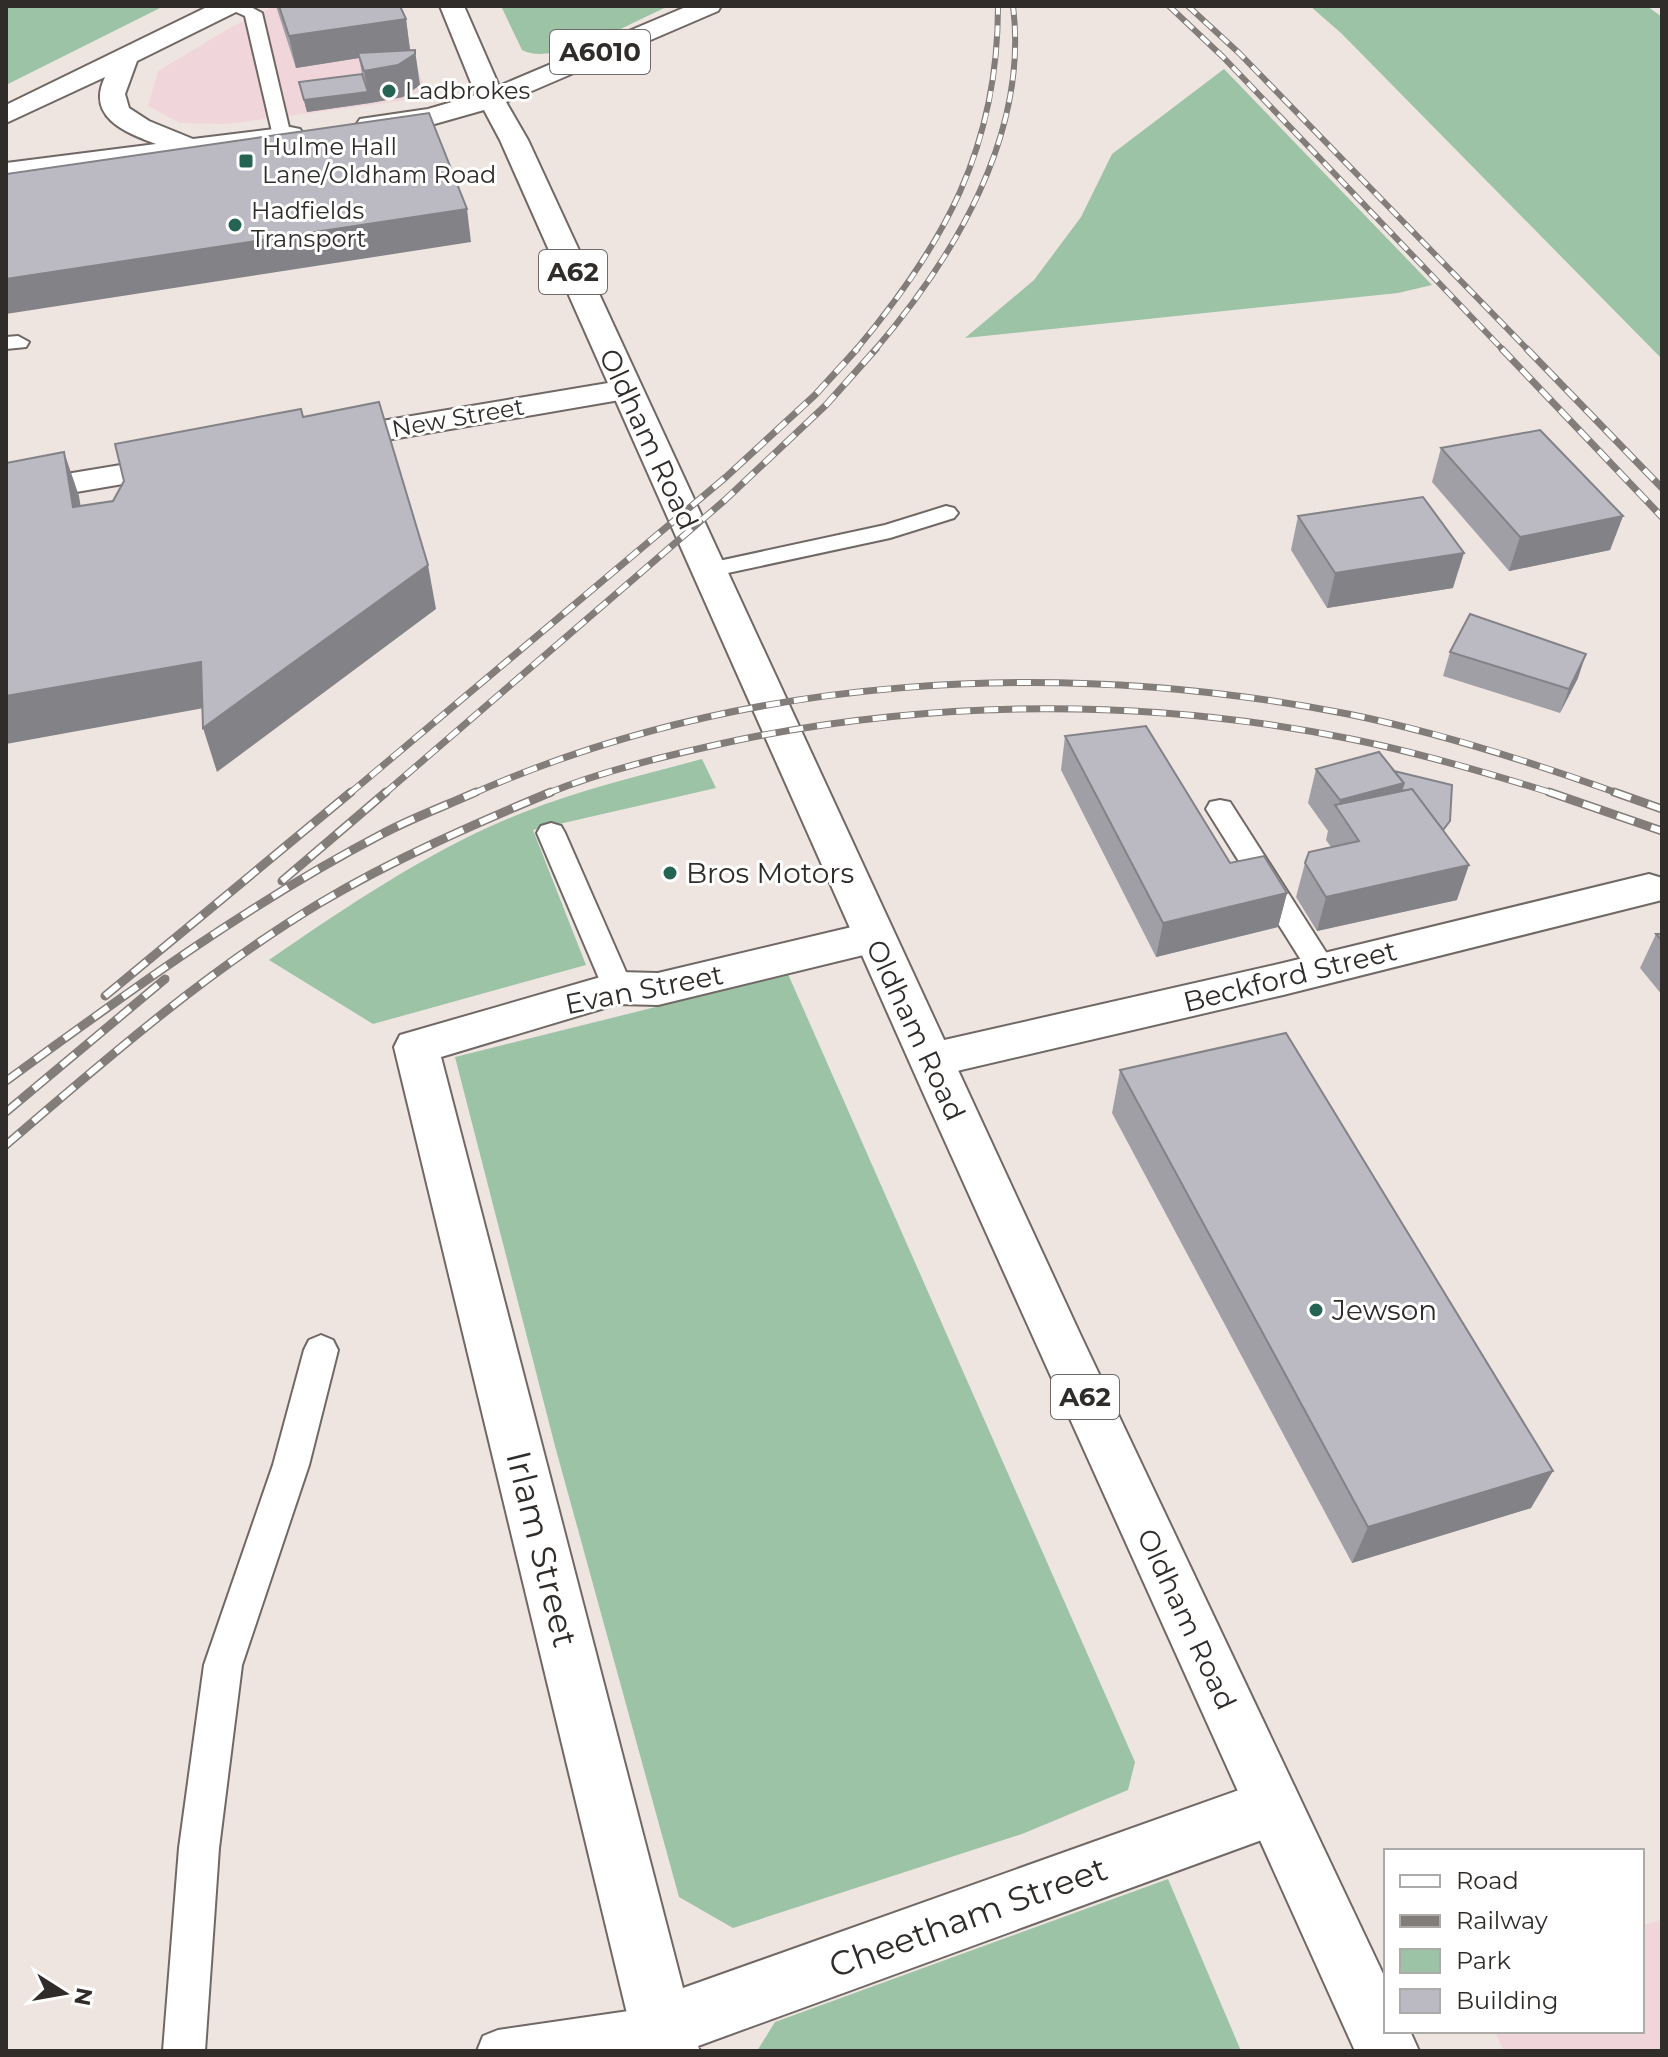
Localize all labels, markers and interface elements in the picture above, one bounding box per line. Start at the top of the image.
road number: A6010 [550,30,650,74]
place label: Ladbrokes [405,76,530,105]
marker: Ladbrokes [380,82,398,100]
place label: Hulme Hall Lane/Oldham Road [262,132,496,189]
marker: Hulme Hall Lane/Oldham Road [237,152,255,170]
place label: Hadfields Transport [251,196,366,253]
marker: Hadfields Transport [226,216,244,234]
road number: A62 [539,250,607,294]
street label: Oldham Road [592,343,706,535]
street label: New Street [390,392,527,443]
place label: Bros Motors [686,856,854,890]
marker: Bros Motors [661,864,679,882]
street label: Beckford Street [1180,933,1400,1019]
street label: Oldham Road [859,934,973,1126]
street label: Evan Street [562,957,726,1021]
place label: Jewson [1331,1293,1437,1327]
marker: Jewson [1307,1301,1325,1319]
road number: A62 [1051,1375,1119,1419]
street label: Irlam Street [497,1447,587,1651]
street label: Oldham Road [1130,1523,1244,1715]
street label: Cheetham Street [823,1847,1113,1987]
legend [1384,1849,1644,2033]
text: Road [1456,1866,1519,1895]
text: Railway [1456,1906,1548,1935]
text: Park [1456,1946,1511,1975]
north arrow [24,1953,104,2033]
text: N [68,1985,98,2008]
text: Building [1456,1986,1559,2015]

